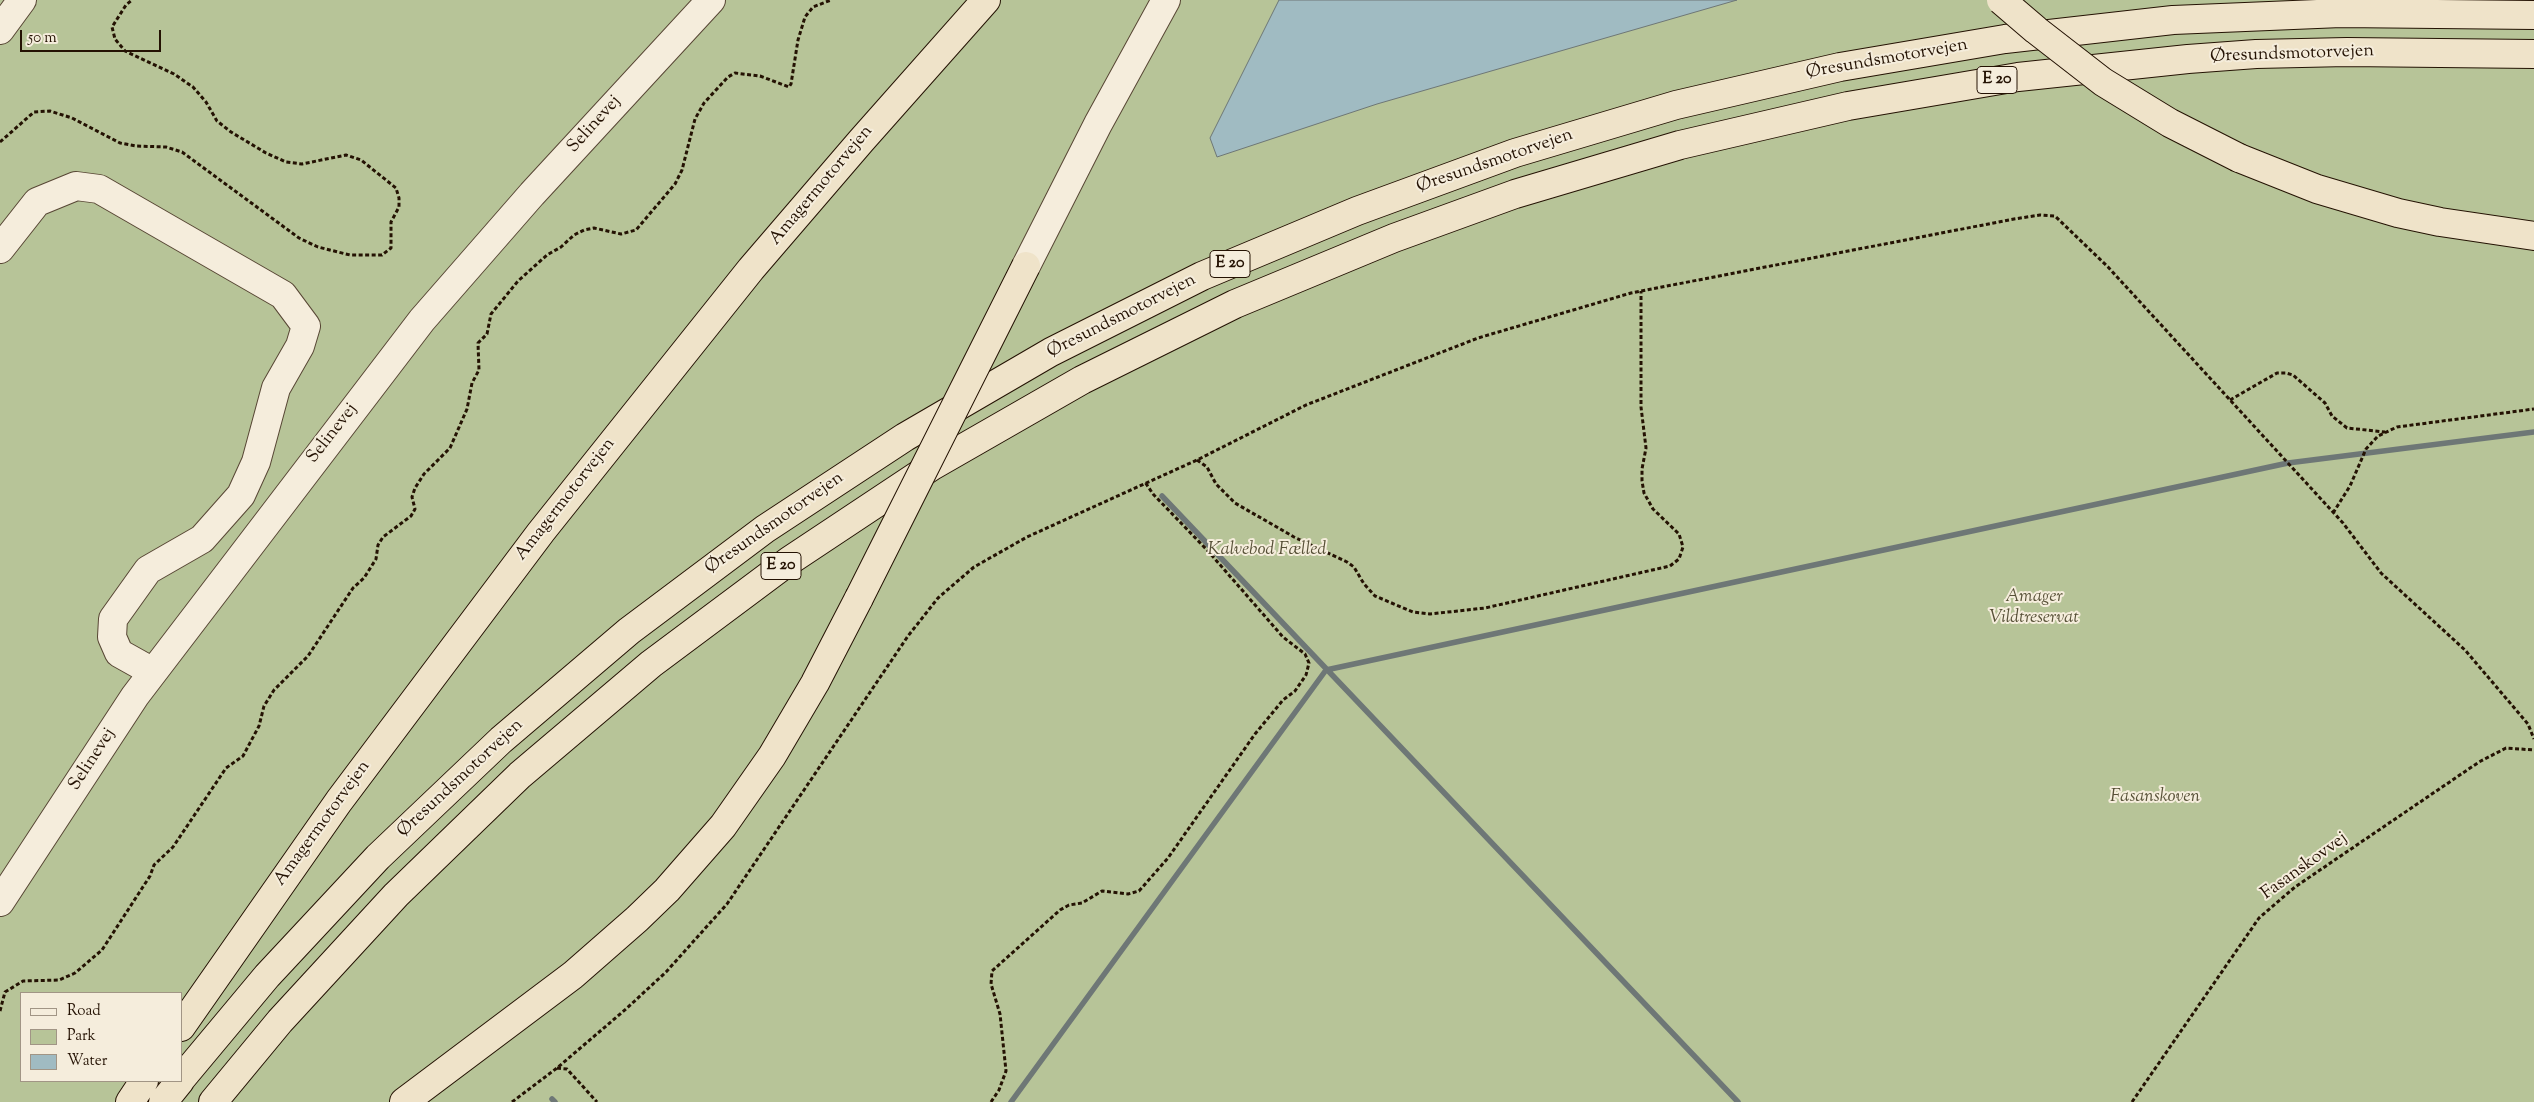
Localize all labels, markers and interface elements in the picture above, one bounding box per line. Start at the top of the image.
scale bar [22,20,164,52]
text: 50 m [28,28,57,49]
street label: Øresundsmotorvejen [1804,35,1970,85]
street label: Øresundsmotorvejen [2210,41,2374,69]
road number: E 20 [1977,66,2017,94]
street label: Selinevej [564,92,626,158]
street label: Amagermotorvejen [766,122,878,250]
street label: Øresundsmotorvejen [1414,125,1576,199]
road number: E 20 [1210,250,1250,278]
street label: Øresundsmotorvejen [1044,270,1200,364]
street label: Selinevej [303,400,363,468]
street label: Amagermotorvejen [511,434,621,566]
street label: Øresundsmotorvejen [702,468,848,580]
park label: Kalvebod Fælled [1208,540,1326,562]
road number: E 20 [761,552,801,580]
park label: Amager Vildtreservat [1989,587,2079,630]
street label: Øresundsmotorvejen [394,715,528,843]
street label: Selinevej [65,725,121,795]
street label: Amagermotorvejen [270,757,376,891]
park label: Fasanskoven [2110,787,2200,809]
street label: Fasanskovvej [2258,828,2352,906]
legend [20,992,182,1082]
text: Road [67,1001,101,1022]
text: Park [67,1026,96,1047]
text: Water [67,1051,107,1072]

